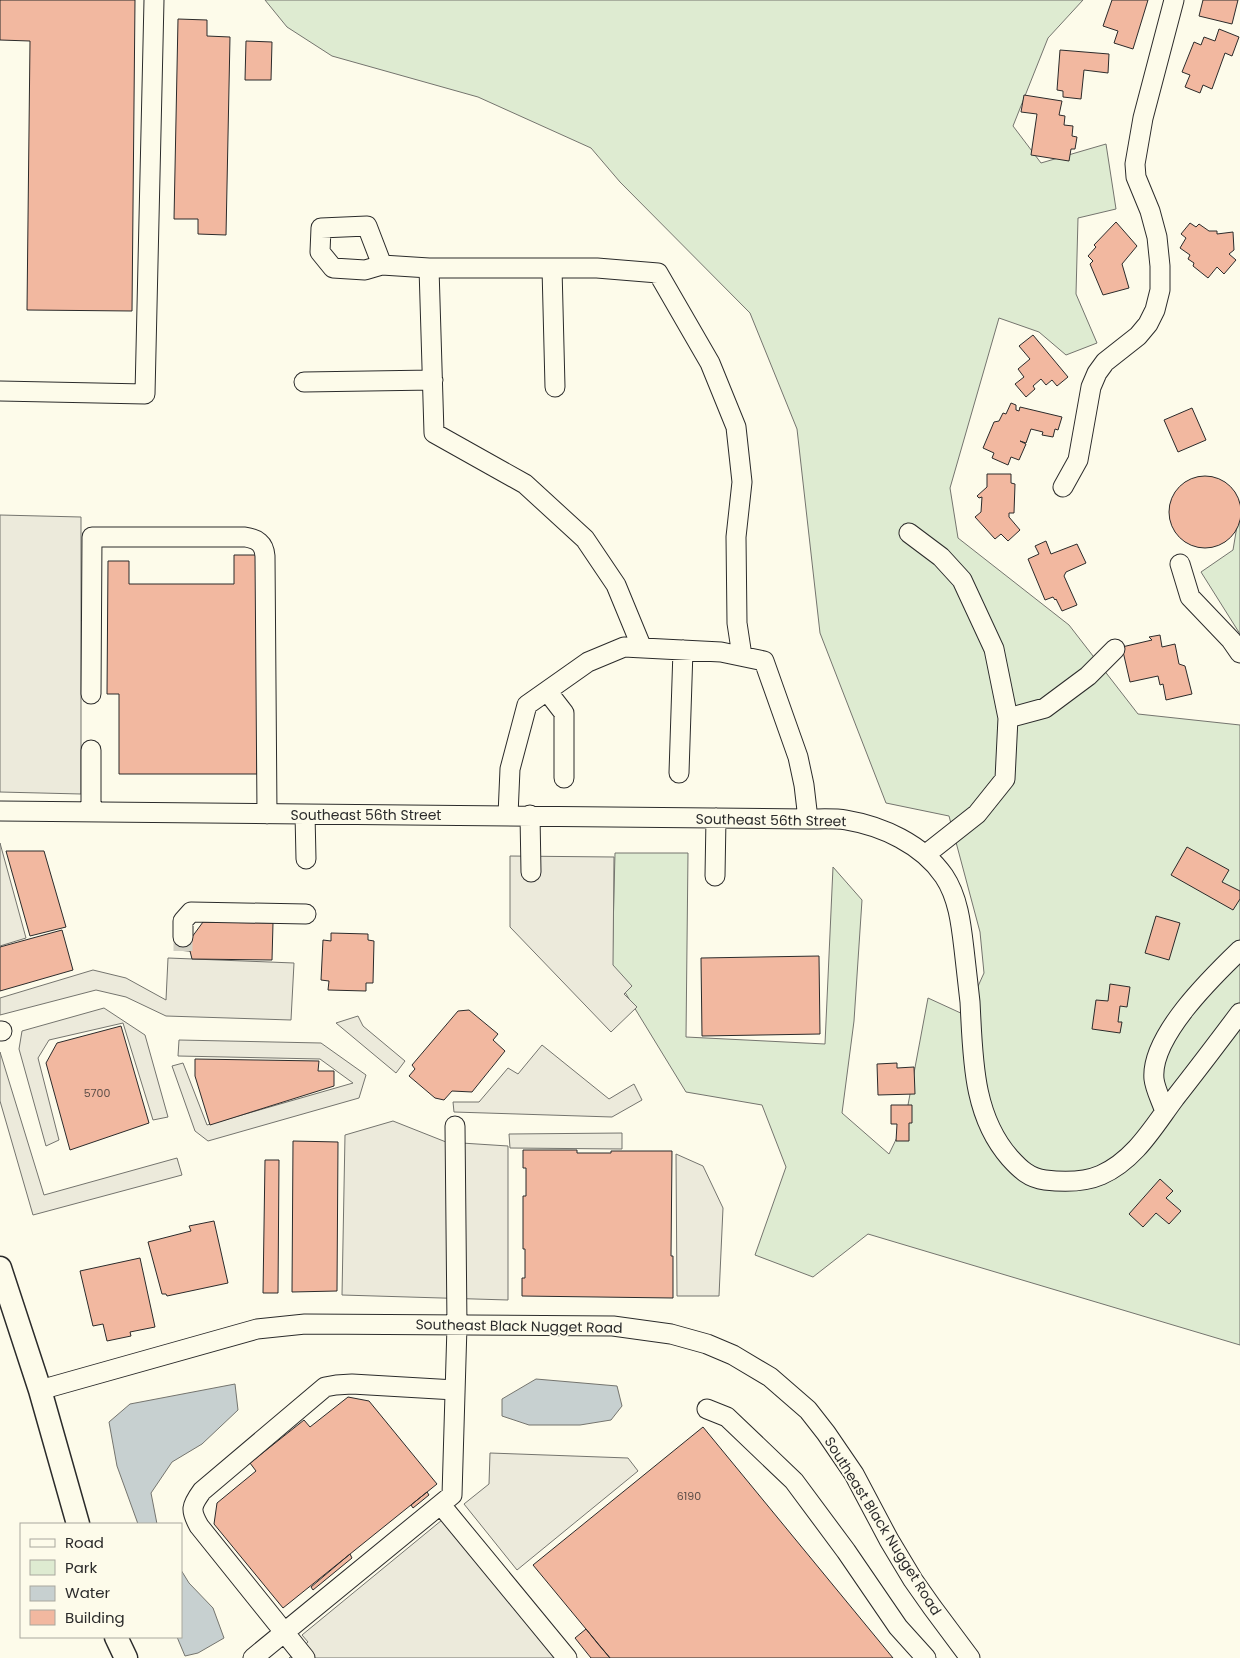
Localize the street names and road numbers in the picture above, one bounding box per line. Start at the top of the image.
street label: Southeast 56th Street [291,805,441,825]
street label: Southeast 56th Street [695,809,847,831]
street label: Southeast Black Nugget Road [415,1314,623,1338]
street label: Southeast Black Nugget Road [820,1433,946,1619]

